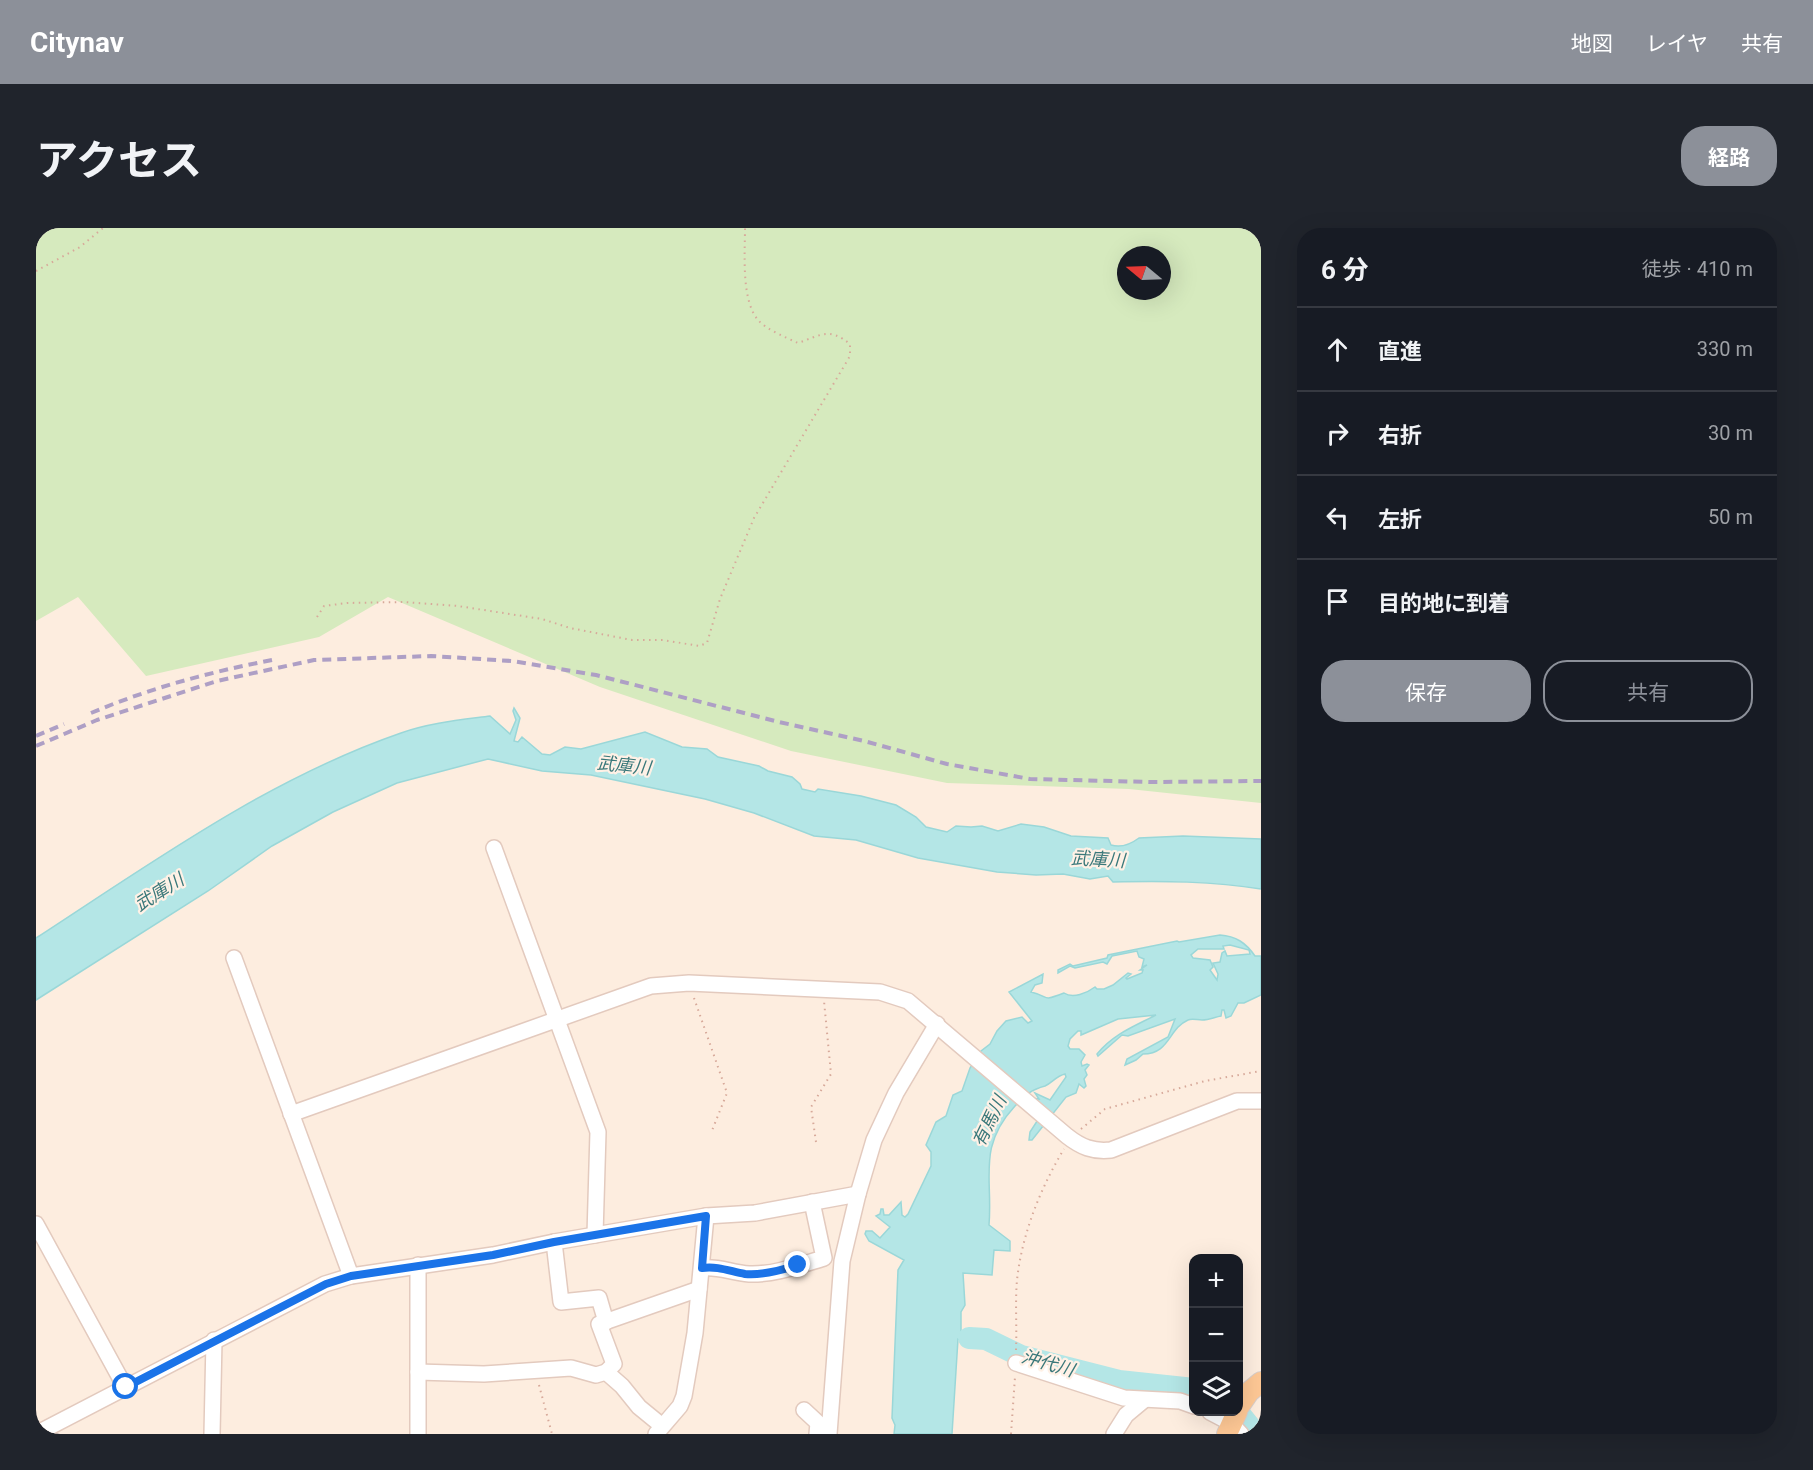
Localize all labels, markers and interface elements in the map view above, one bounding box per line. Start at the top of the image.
text: Citynav [30,26,124,59]
text: 地図 [1571,32,1613,56]
text: レイヤ [1646,32,1708,56]
text: 共有 [1741,32,1783,56]
button: 経路 [1681,126,1777,186]
text: アクセス [36,136,202,185]
north arrow [1117,246,1171,300]
text: 6 分 [1321,255,1368,285]
text: 徒歩 · 410 m [1642,257,1753,281]
icon: ahead [1321,333,1354,366]
text: 330 m [1697,337,1753,361]
text: 直進 [1378,339,1422,364]
icon: right [1321,417,1354,450]
text: 30 m [1708,421,1753,445]
text: 右折 [1378,423,1422,448]
icon: left [1321,501,1354,534]
text: 50 m [1708,505,1753,529]
text: 左折 [1378,507,1422,532]
icon: arrive [1321,585,1354,618]
text: 目的地に到着 [1378,591,1510,616]
button: 保存 [1321,660,1531,722]
button: 共有 [1543,660,1753,722]
water label: 武庫川 [596,752,654,778]
water label: 武庫川 [1070,847,1128,871]
water label: 武庫川 [131,868,189,915]
water label: 有馬川 [968,1090,1011,1150]
route end [784,1251,810,1277]
map controls [1189,1254,1243,1416]
button: + [1189,1254,1243,1308]
button: − [1189,1308,1243,1362]
water label: 沖代川 [1019,1345,1079,1381]
button: layers [1189,1362,1243,1416]
route start [112,1373,138,1399]

